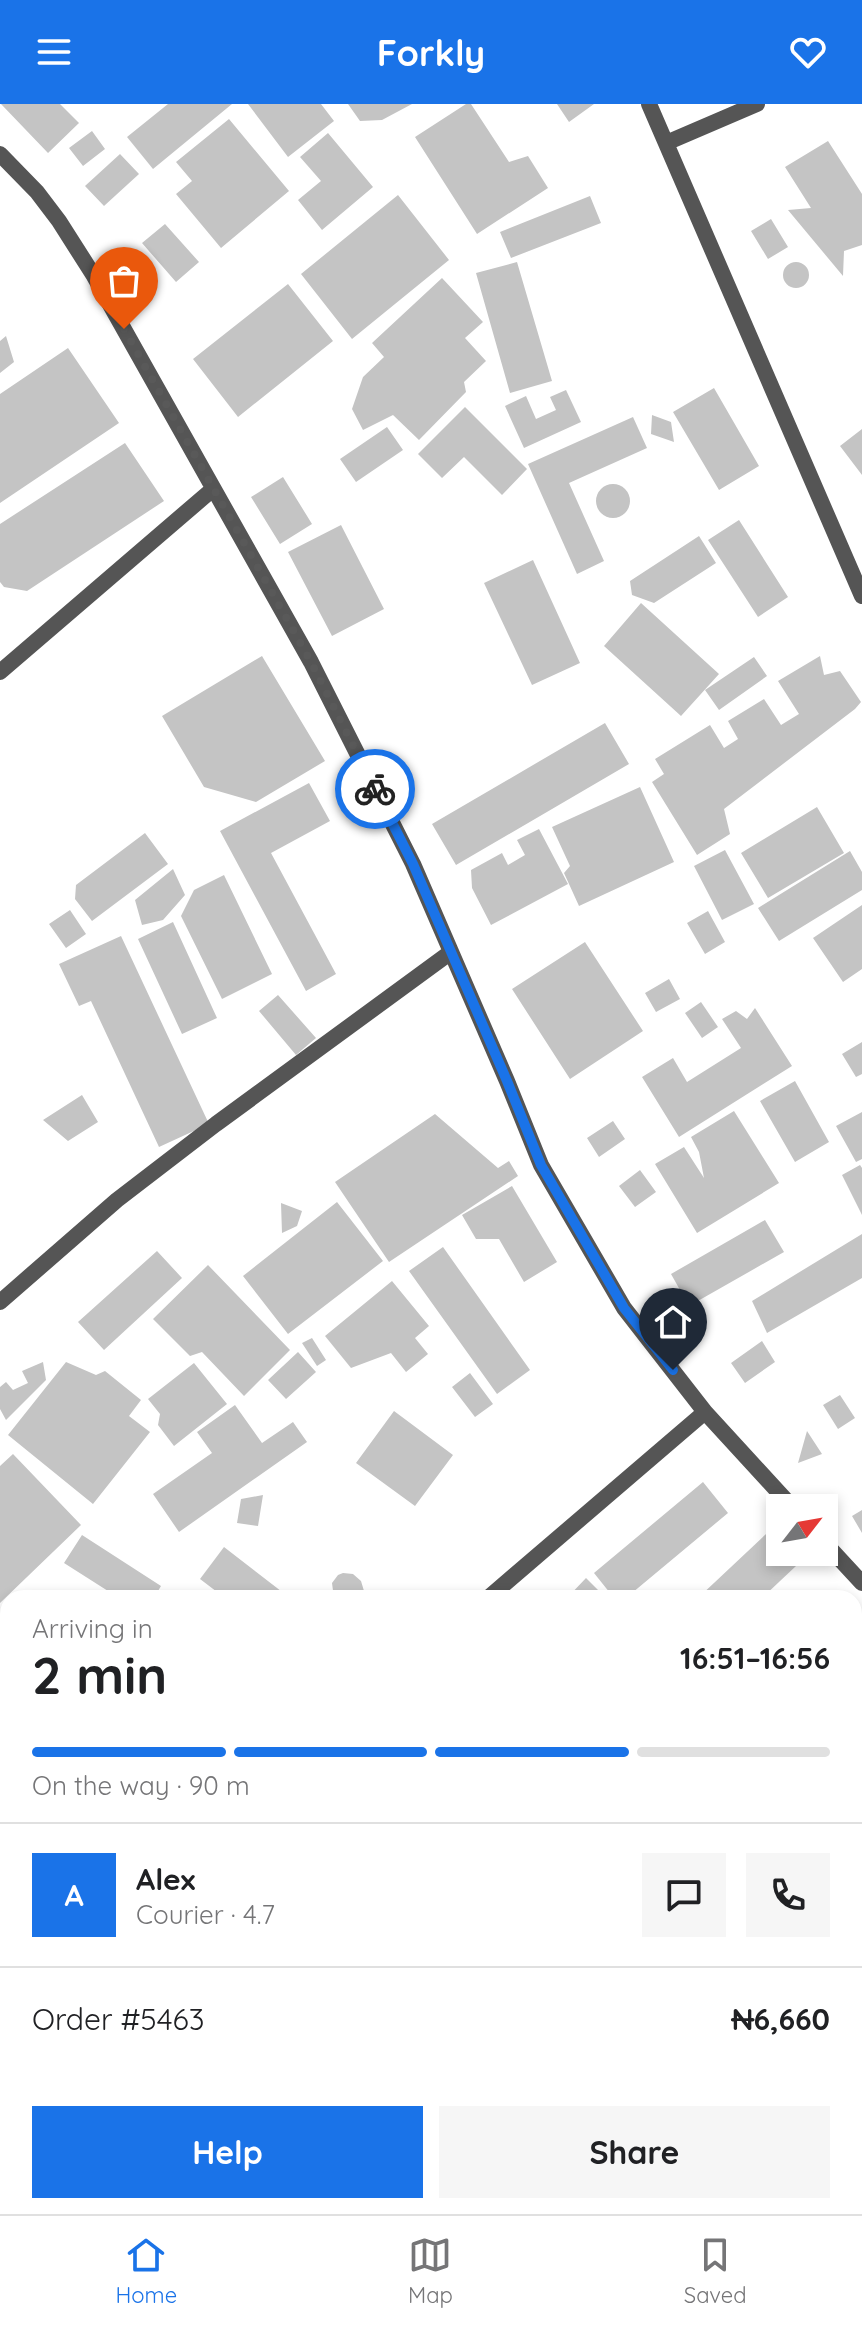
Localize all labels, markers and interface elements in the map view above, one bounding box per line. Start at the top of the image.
icon: menu [32,30,76,74]
text: Forkly [377,30,485,75]
icon: heart [786,30,830,74]
pin [90,247,158,329]
icon: bag [102,259,146,303]
courier [335,749,415,829]
icon: bike [353,767,397,811]
pin [639,1288,707,1370]
icon: home [651,1300,695,1344]
north arrow [766,1494,838,1566]
map controls [766,1494,838,1566]
text: Arriving in [32,1612,153,1645]
text: 16:51–16:56 [680,1639,830,1677]
text: 2 min [32,1642,167,1707]
text: On the way · 90 m [32,1769,250,1802]
button: chat [642,1853,726,1937]
button: phone [746,1853,830,1937]
text: Alex [136,1860,195,1898]
text: A [64,1876,84,1914]
text: Courier · 4.7 [136,1898,275,1931]
text: Order #5463 [32,2000,204,2038]
text: ₦6,660 [732,2000,830,2038]
button: Help [32,2106,423,2198]
button: Share [439,2106,830,2198]
tab: Home [115,2233,177,2309]
tab: Map [408,2233,453,2309]
tab: Saved [684,2233,747,2309]

